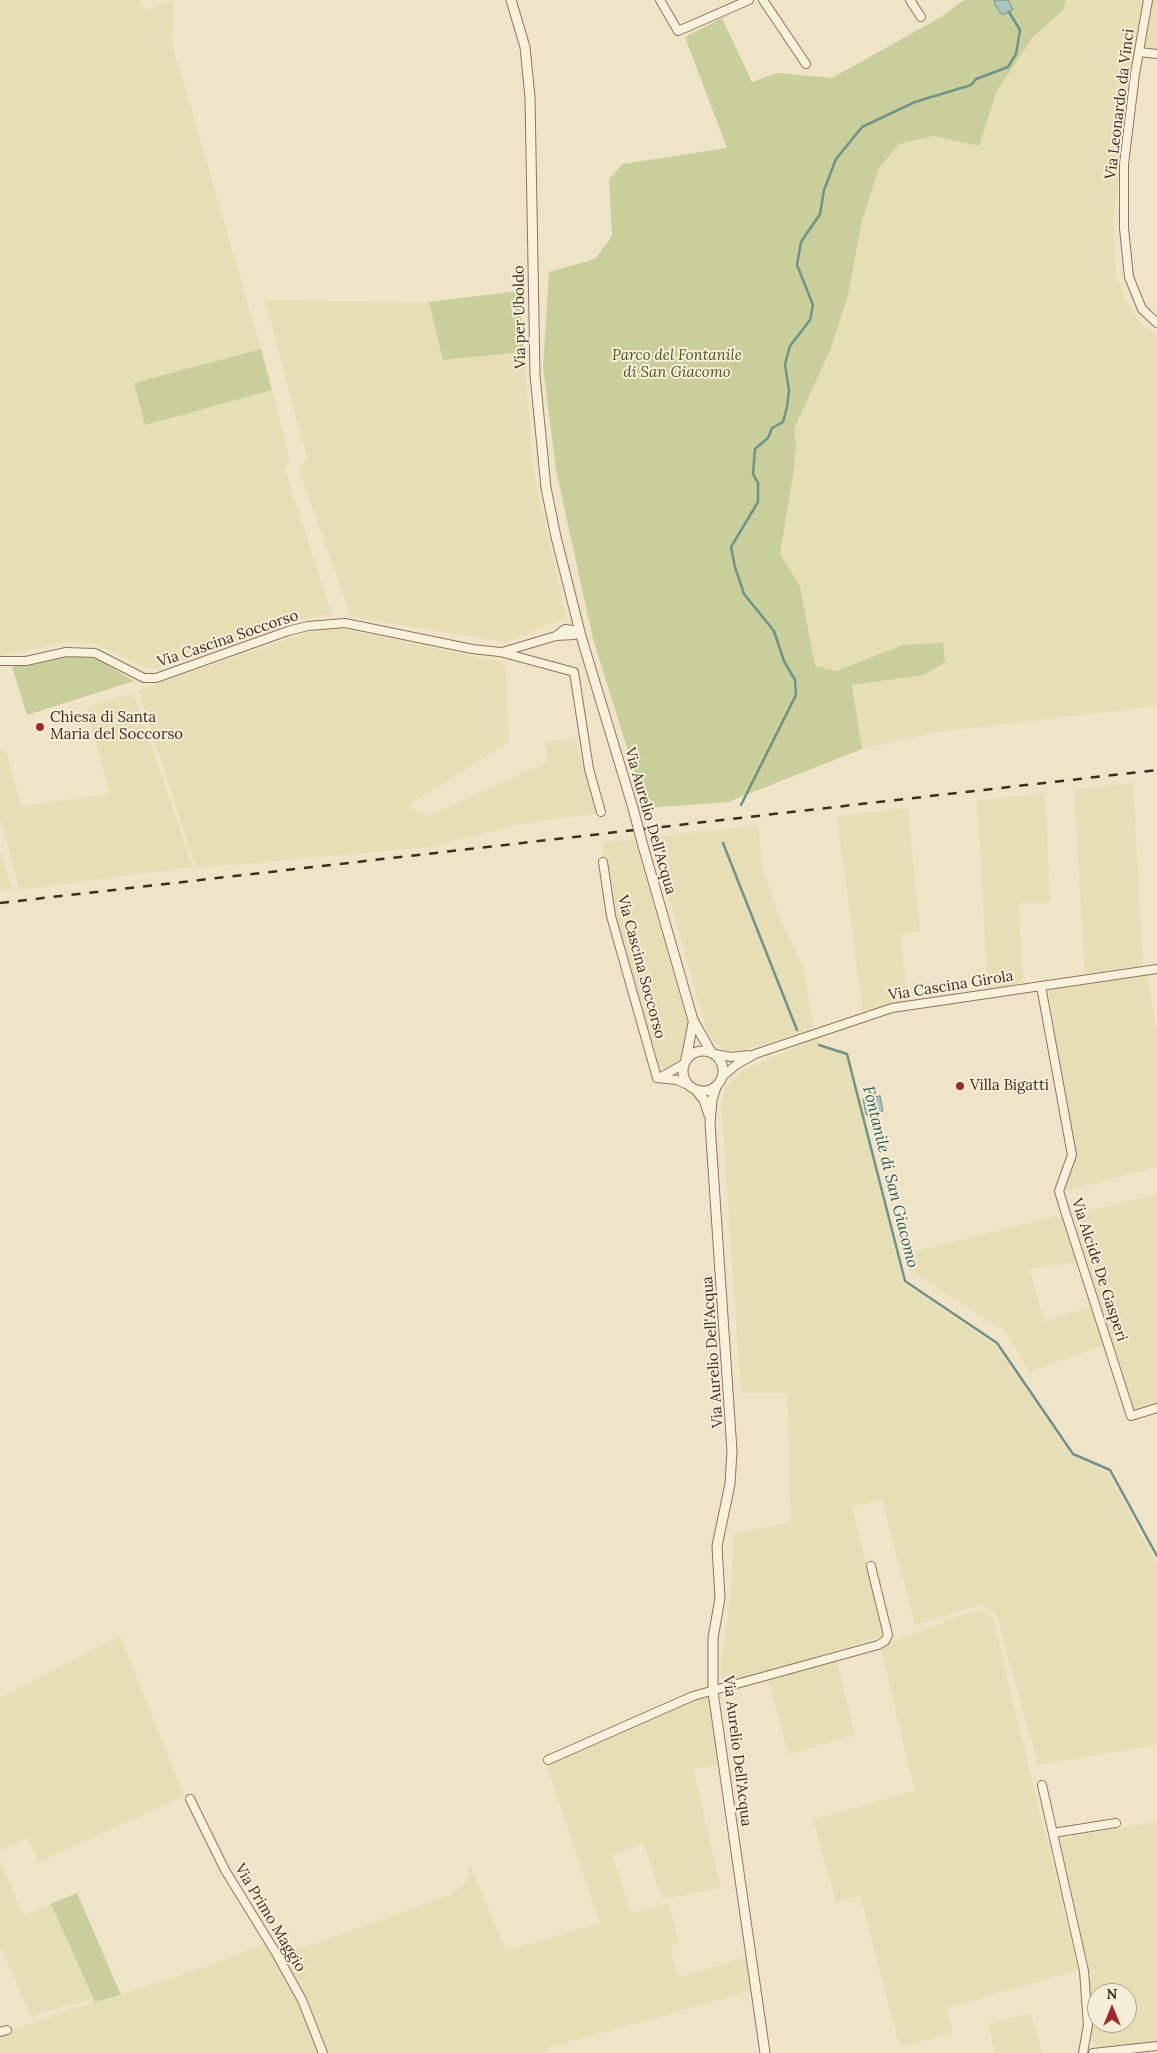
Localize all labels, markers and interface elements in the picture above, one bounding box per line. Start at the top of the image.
street label: Via Leonardo da Vinci [1102,28,1138,180]
street label: Via per Uboldo [510,265,530,369]
park label: Parco del Fontanile di San Giacomo [612,347,742,382]
street label: Via Cascina Soccorso [155,606,301,672]
place label: Chiesa di Santa Maria del Soccorso [50,709,183,744]
marker: Chiesa di Santa Maria del Soccorso [34,721,46,733]
street label: Via Aurelio Dell'Acqua [620,746,680,896]
street label: Via Cascina Soccorso [613,893,669,1041]
street label: Via Cascina Girola [887,967,1015,1005]
place label: Villa Bigatti [970,1077,1049,1095]
marker: Villa Bigatti [954,1080,966,1092]
water label: Fontanile di San Giacomo [858,1084,922,1270]
street label: Via Alcide De Gasperi [1067,1196,1131,1344]
street label: Via Aurelio Dell'Acqua [699,1276,727,1428]
street label: Via Aurelio Dell'Acqua [719,1675,755,1827]
street label: Via Primo Maggio [231,1861,309,1975]
north arrow [1087,1983,1137,2033]
text: N [1107,1985,1117,2003]

